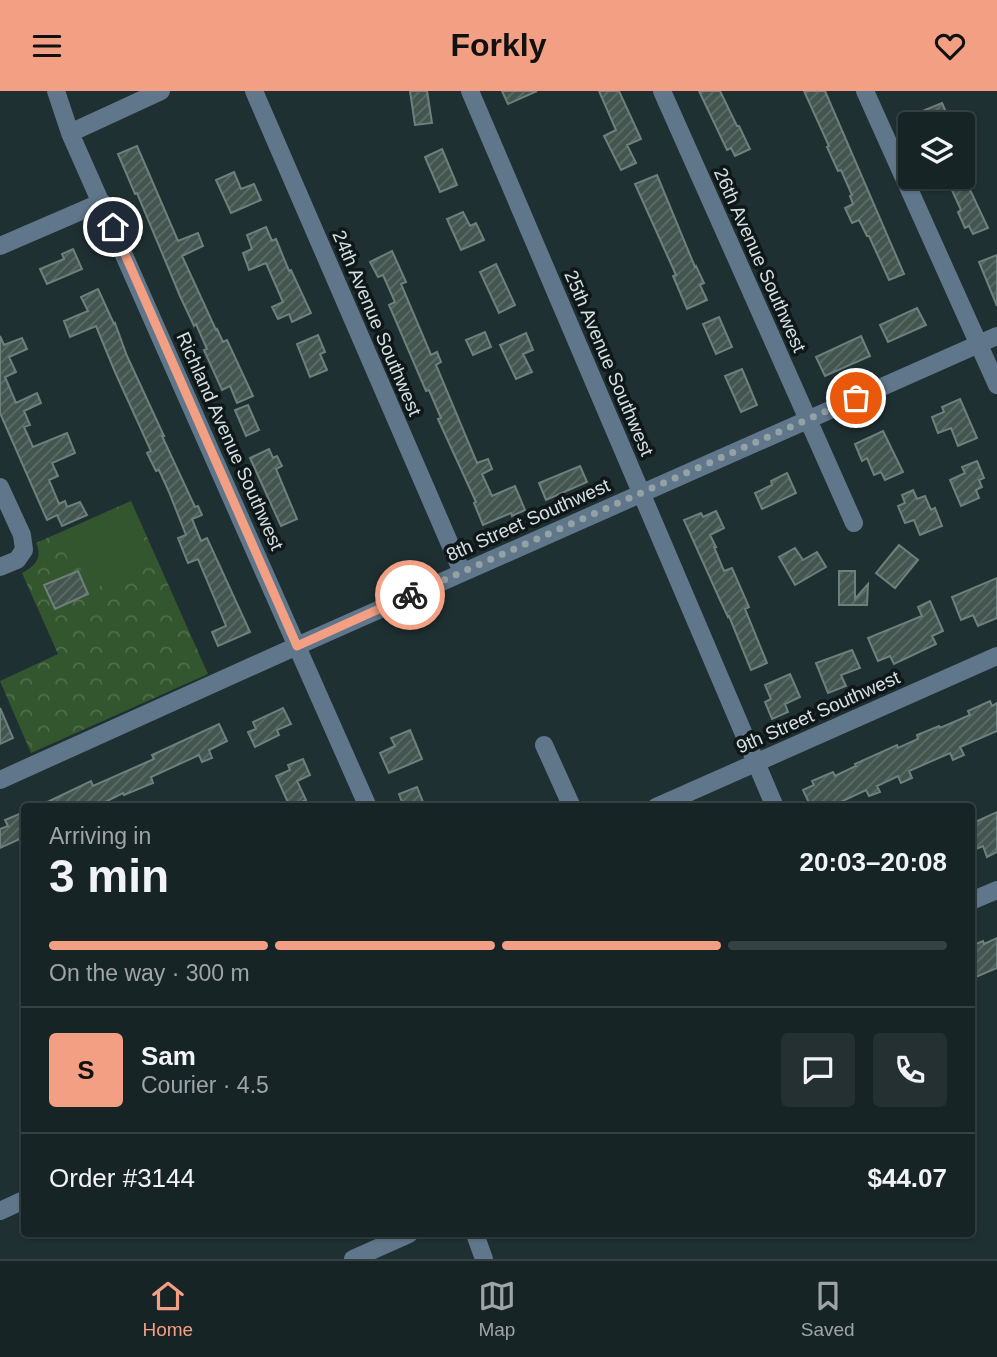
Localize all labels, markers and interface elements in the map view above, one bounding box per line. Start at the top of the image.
icon: menu [28,27,66,65]
text: Forkly [450,27,547,63]
icon: heart [931,27,969,65]
map controls [898,112,975,189]
button: layers [898,112,975,189]
street label: 26th Avenue Southwest [710,165,810,356]
pin [83,197,143,257]
icon: home [94,208,132,246]
street label: 24th Avenue Southwest [328,227,426,419]
street label: 25th Avenue Southwest [560,267,658,459]
street label: Richland Avenue Southwest [172,329,288,554]
pin [826,368,886,428]
icon: bag [837,379,875,417]
street label: 8th Street Southwest [443,474,613,565]
courier [375,560,445,630]
icon: bike [391,576,429,614]
street label: 9th Street Southwest [733,666,903,757]
text: Arriving in [49,823,151,849]
text: 20:03–20:08 [800,847,947,877]
text: 3 min [49,850,169,902]
text: On the way · 300 m [49,960,250,986]
button: chat [781,1033,855,1107]
button: phone [873,1033,947,1107]
text: Sam [141,1041,196,1071]
text: S [77,1055,95,1085]
text: Courier · 4.5 [141,1072,269,1098]
text: Order #3144 [49,1163,195,1193]
text: $44.07 [867,1163,947,1193]
tab: Home [142,1277,193,1341]
tab: Map [478,1277,516,1341]
tab: Saved [801,1277,855,1341]

